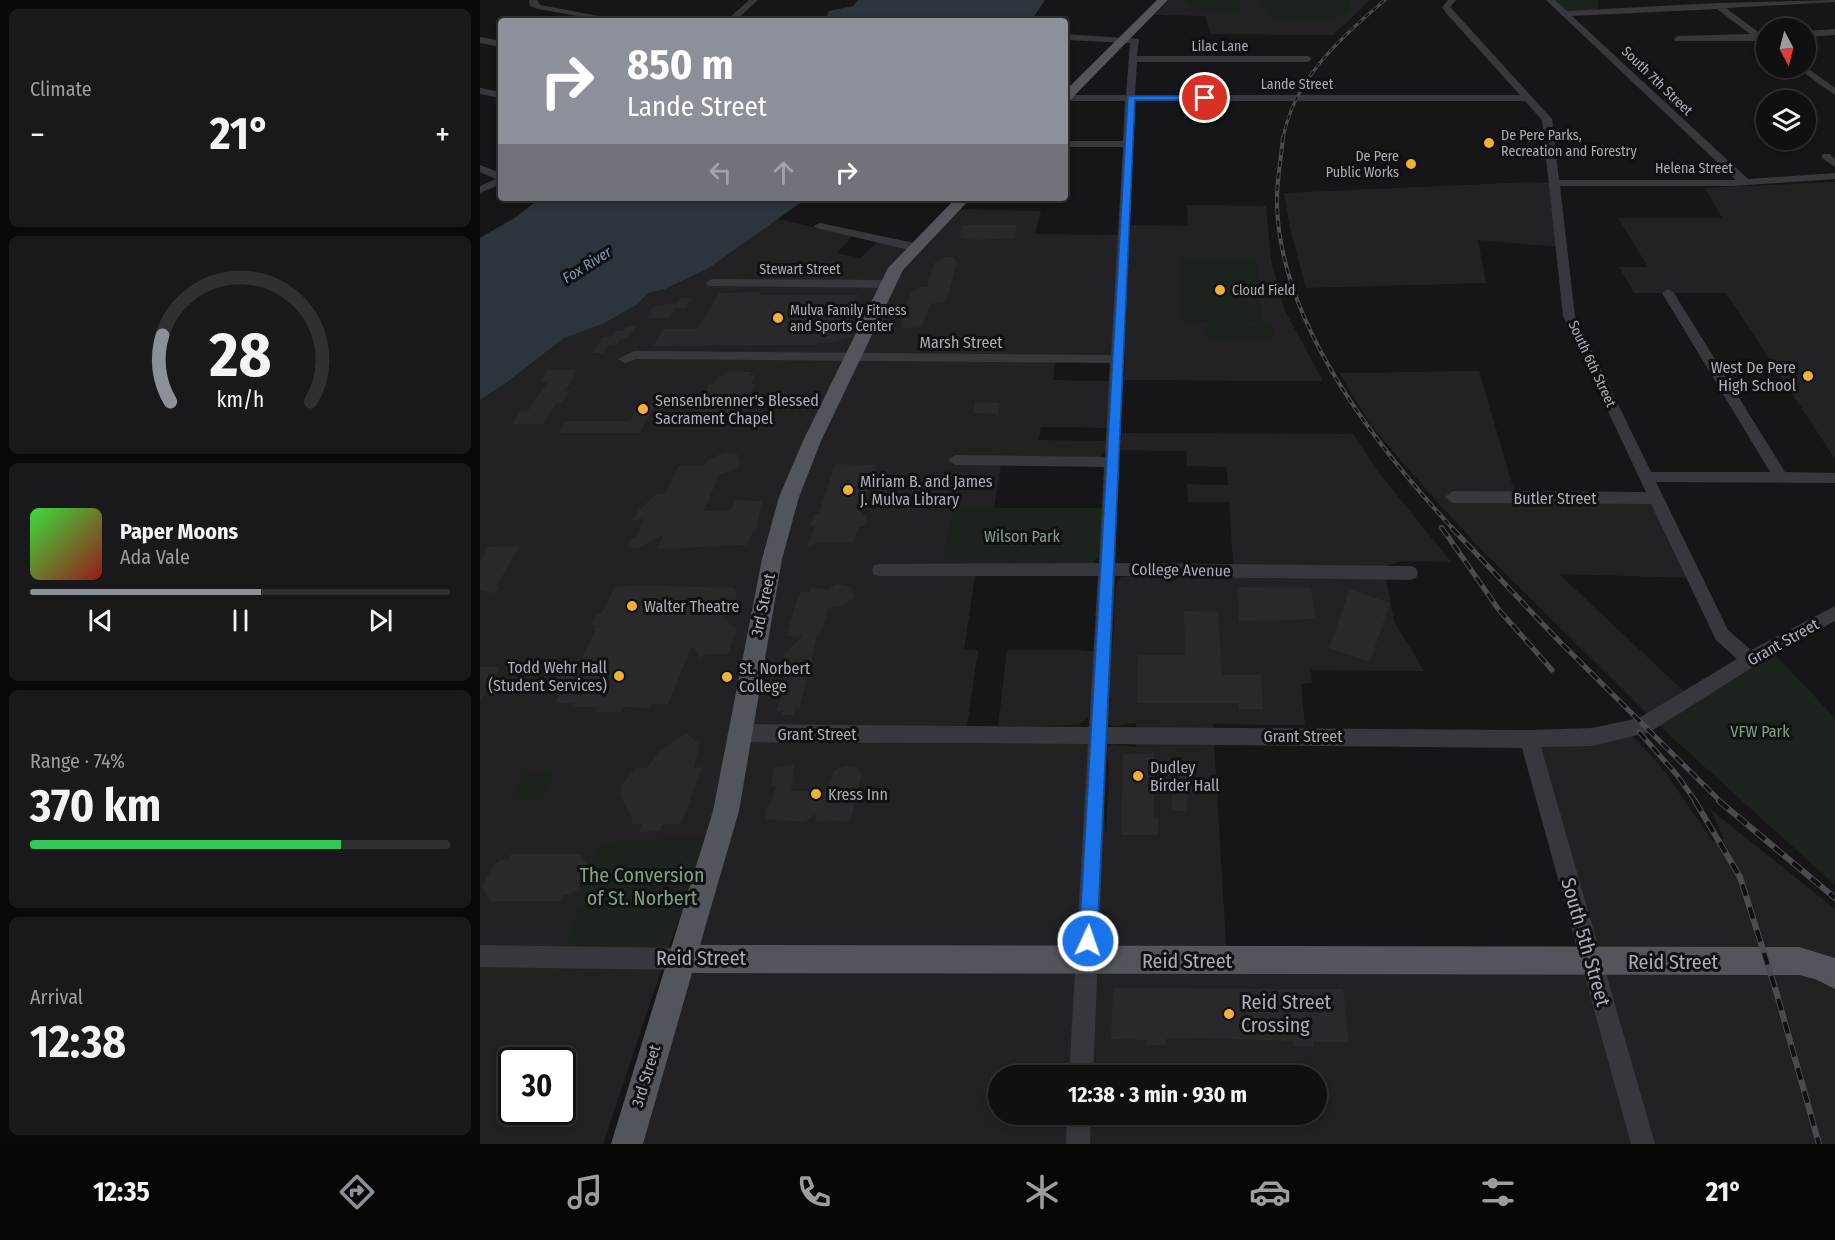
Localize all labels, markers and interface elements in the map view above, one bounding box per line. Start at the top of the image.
north arrow [1756,18,1816,78]
map controls [1756,18,1816,150]
street label: Lilac Lane [1192,38,1248,55]
text: 850 m [627,40,734,90]
icon: right [528,42,606,120]
street label: South 7th Street [1618,43,1696,119]
pin [1179,72,1230,123]
street label: Lande Street [1261,76,1334,93]
text: Climate [30,77,92,101]
icon: arrive [1188,81,1221,114]
button: layers [1756,90,1816,150]
text: Lande Street [627,91,767,123]
text: 21° [210,107,270,161]
text: − [30,115,45,155]
text: + [435,115,450,155]
place label: De Pere Parks, Recreation and Forestry [1501,127,1637,160]
marker: De Pere Parks, Recreation and Forestry [1482,136,1496,150]
place label: De Pere Public Works [1326,148,1399,181]
icon: left [704,156,737,189]
icon: ahead [767,156,800,189]
icon: right [830,156,863,189]
marker: De Pere Public Works [1404,157,1418,171]
street label: Helena Street [1655,160,1733,177]
water label: Fox River [559,243,616,287]
street label: Stewart Street [759,261,841,278]
place label: Cloud Field [1232,282,1295,299]
marker: Cloud Field [1213,283,1227,297]
place label: Mulva Family Fitness and Sports Center [790,302,906,335]
marker: Mulva Family Fitness and Sports Center [771,311,785,325]
text: 28 [208,318,271,393]
street label: South 6th Street [1565,318,1620,410]
street label: Marsh Street [920,333,1003,352]
place label: West De Pere High School [1711,358,1796,395]
marker: West De Pere High School [1801,369,1815,383]
text: km/h [216,387,264,413]
place label: Sensenbrenner's Blessed Sacrament Chapel [655,391,819,428]
marker: Sensenbrenner's Blessed Sacrament Chapel [636,402,650,416]
place label: Miriam B. and James J. Mulva Library [860,472,993,509]
marker: Miriam B. and James J. Mulva Library [841,483,855,497]
street label: Butler Street [1514,489,1597,508]
text: Paper Moons [120,518,238,545]
park label: Wilson Park [984,527,1061,546]
text: Ada Vale [120,545,190,569]
street label: College Avenue [1131,560,1231,580]
street label: 3rd Street [747,571,779,638]
place label: Walter Theatre [644,597,739,616]
marker: Walter Theatre [625,599,639,613]
icon: previous [84,604,117,637]
icon: pause [224,604,257,637]
icon: next [364,604,397,637]
street label: Grant Street [1744,614,1823,669]
place label: Todd Wehr Hall (Student Services) [488,658,607,695]
place label: St. Norbert College [739,659,811,696]
marker: Todd Wehr Hall (Student Services) [612,669,626,683]
marker: St. Norbert College [720,670,734,684]
park label: VFW Park [1730,722,1790,741]
street label: Grant Street [778,725,857,744]
street label: Grant Street [1264,727,1343,746]
text: Range · 74% [30,749,125,773]
place label: Dudley Birder Hall [1150,758,1220,795]
marker: Dudley Birder Hall [1131,769,1145,783]
text: 370 km [30,779,161,833]
place label: Kress Inn [828,785,888,804]
marker: Kress Inn [809,787,823,801]
park label: The Conversion of St. Norbert [579,863,705,910]
street label: South 5th Street [1556,875,1616,1010]
position arrow [1056,909,1120,973]
street label: Reid Street [656,946,747,970]
street label: Reid Street [1142,949,1233,973]
street label: Reid Street [1628,950,1719,974]
text: Arrival [30,985,83,1009]
place label: Reid Street Crossing [1241,990,1332,1037]
marker: Reid Street Crossing [1222,1007,1236,1021]
text: 12:38 [30,1015,126,1069]
street label: 3rd Street [628,1042,665,1109]
speed limit sign: 30 [498,1047,576,1125]
text: 12:38 · 3 min · 930 m [1068,1081,1247,1108]
icon: directions [336,1171,378,1213]
icon: music [564,1171,606,1213]
icon: phone [793,1171,835,1213]
icon: climate [1021,1171,1063,1213]
icon: car [1249,1171,1291,1213]
icon: filters [1477,1171,1519,1213]
text: 12:35 [93,1176,150,1208]
text: 21° [1706,1176,1742,1208]

